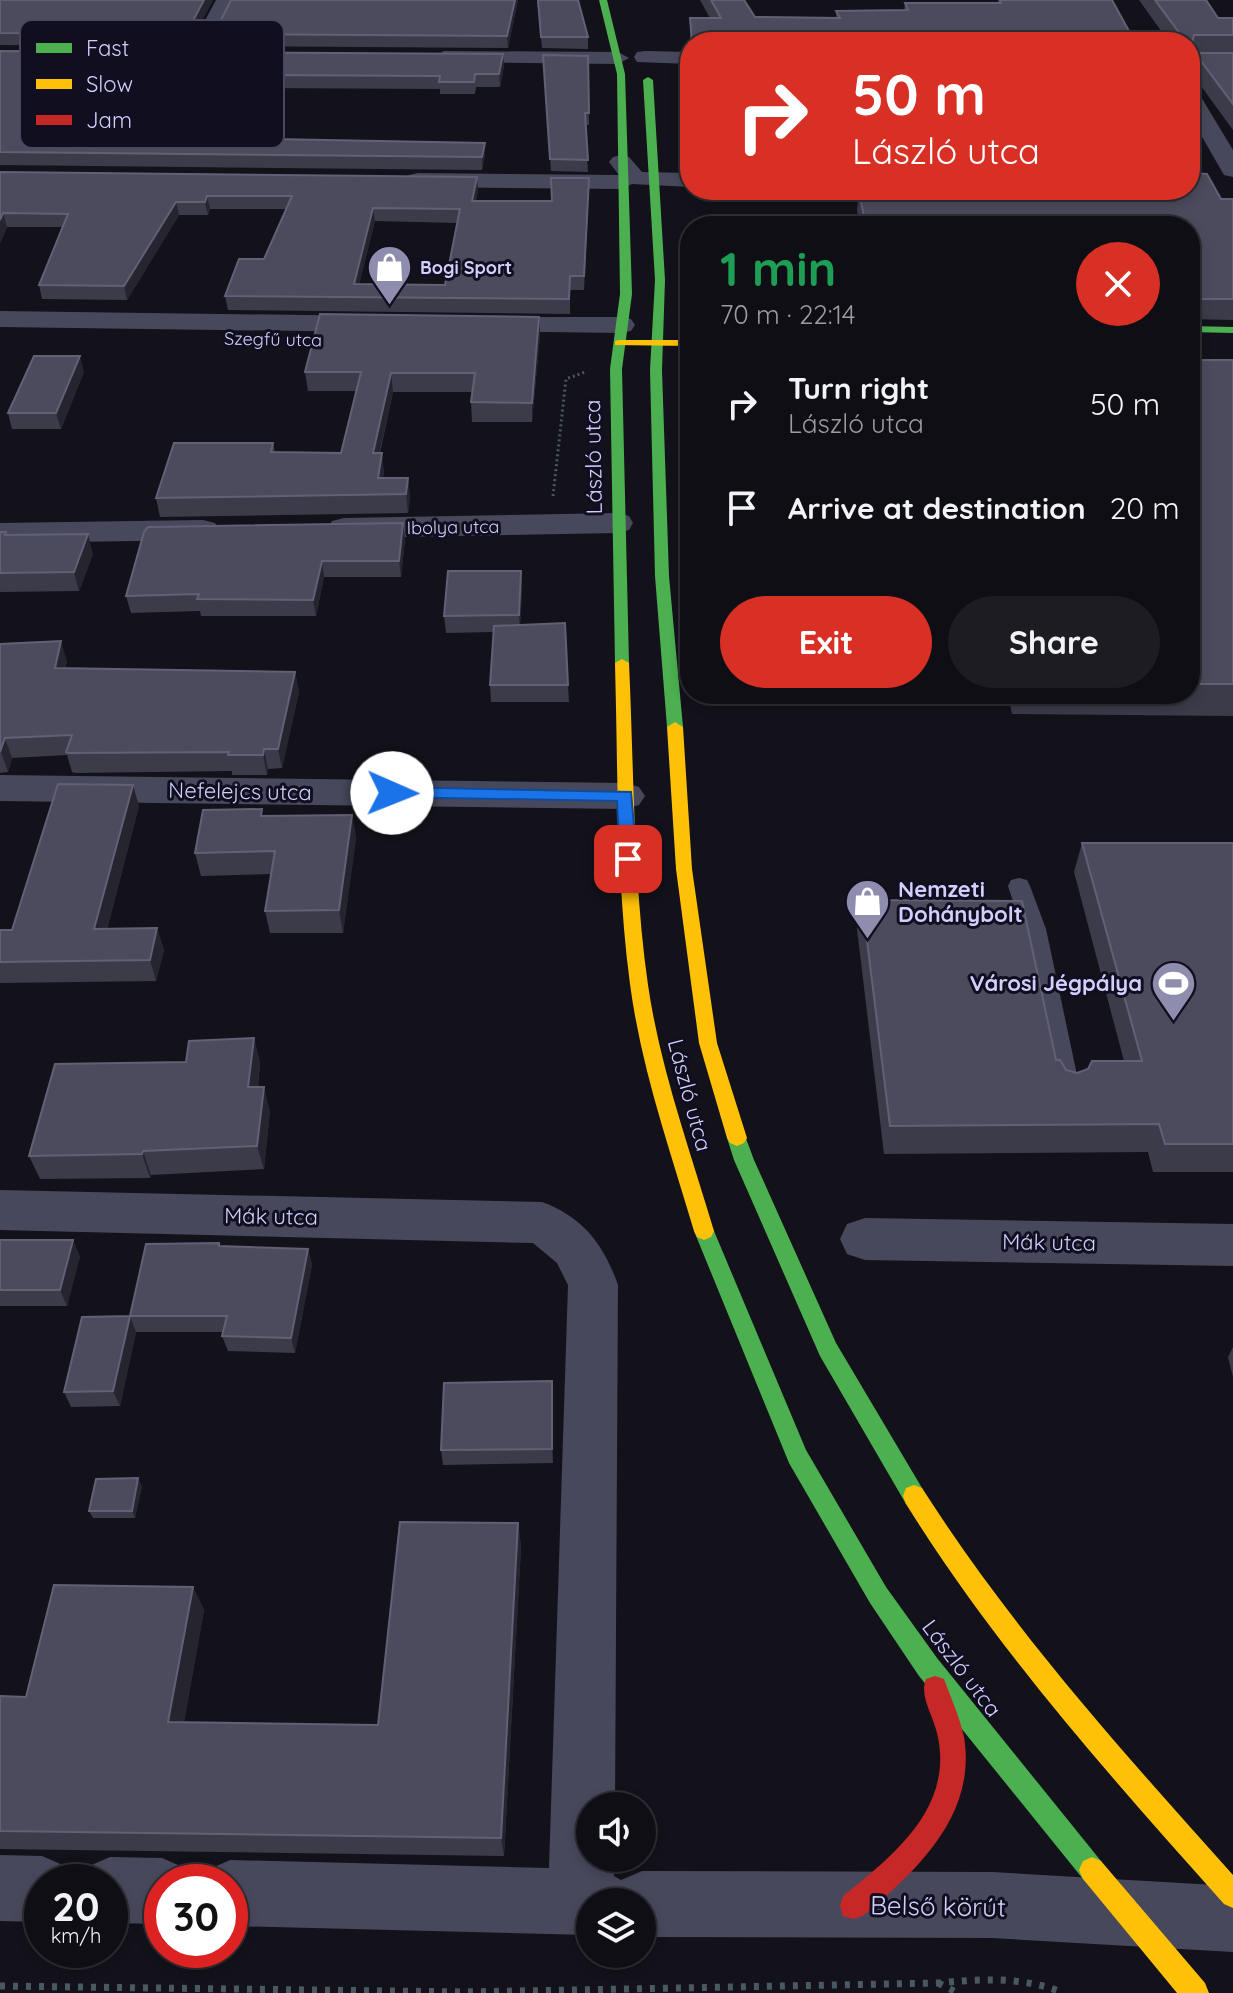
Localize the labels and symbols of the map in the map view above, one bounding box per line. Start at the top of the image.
legend [20,20,284,148]
text: Fast [86,34,129,62]
text: Slow [86,70,133,98]
text: Jam [86,106,132,134]
shop icon: Bogi Sport [365,243,413,306]
place label: Bogi Sport [420,256,512,279]
street label: Szegfű utca [224,327,322,351]
street label: László utca [578,399,608,515]
street label: Ibolya utca [406,515,500,539]
position arrow [350,751,434,835]
street label: Nefelejcs utca [168,776,312,806]
pin [594,825,662,893]
place label: Nemzeti Dohánybolt [898,875,1023,928]
shop icon: Nemzeti Dohánybolt [843,878,891,941]
sports icon: Városi Jégpálya [1149,959,1197,1022]
place label: Városi Jégpálya [970,969,1142,997]
street label: László utca [662,1036,718,1154]
street label: Mák utca [224,1201,318,1231]
street label: Mák utca [1002,1227,1096,1257]
street label: László utca [916,1614,1008,1722]
speed limit sign: 30 [144,1864,248,1968]
street label: Belső körút [870,1888,1006,1924]

